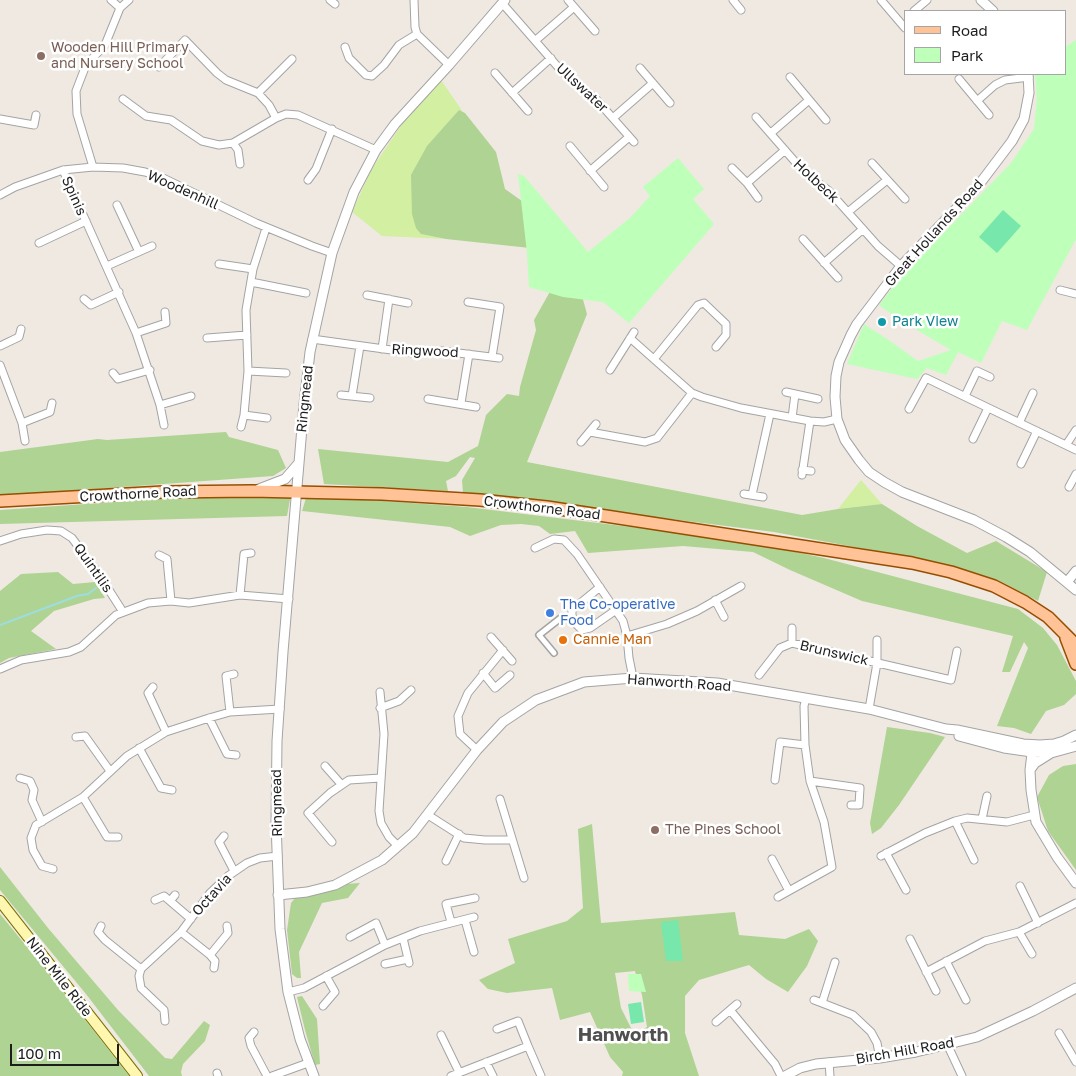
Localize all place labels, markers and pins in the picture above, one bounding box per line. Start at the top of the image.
place label: Wooden Hill Primary and Nursery School [51,40,189,72]
marker: Wooden Hill Primary and Nursery School [35,50,47,62]
place label: Park View [892,314,958,330]
marker: Park View [876,316,888,328]
place label: The Co-operative Food [560,597,675,630]
marker: The Co-operative Food [544,607,556,619]
place label: Cannie Man [573,632,652,648]
marker: Cannie Man [557,634,569,646]
place label: The Pines School [665,822,781,838]
marker: The Pines School [649,824,661,836]

